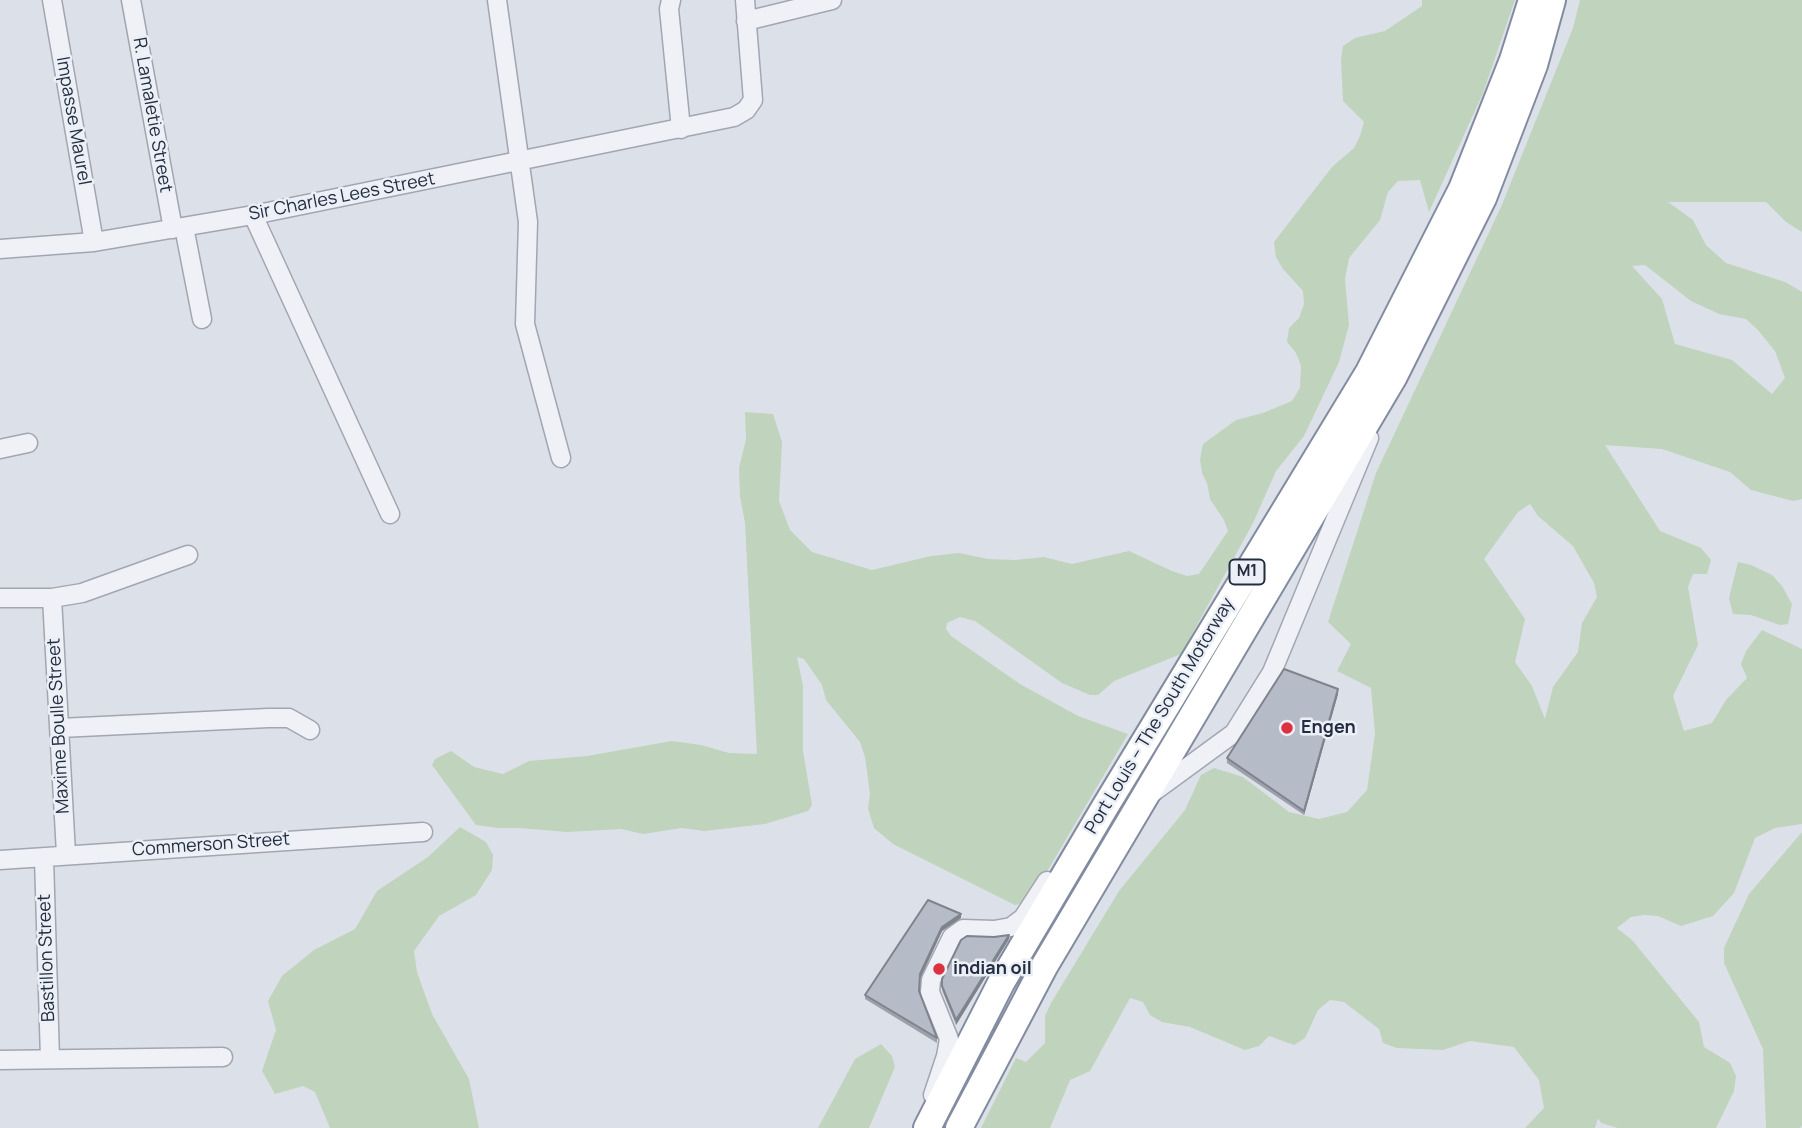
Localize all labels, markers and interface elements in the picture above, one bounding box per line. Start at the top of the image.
street label: R. Lamaletie Street [128,36,176,194]
street label: Impasse Maurel [51,55,95,187]
street label: Sir Charles Lees Street [247,168,437,226]
road number: M1 [1230,559,1264,584]
street label: Port Louis – The South Motorway [1081,594,1239,838]
street label: Maxime Boulle Street [44,638,74,814]
place label: Engen [1301,717,1356,739]
marker: Engen [1279,720,1295,736]
street label: Commerson Street [131,829,291,861]
street label: Bastillon Street [34,894,60,1022]
place label: indian oil [953,958,1032,980]
marker: indian oil [931,961,947,977]

